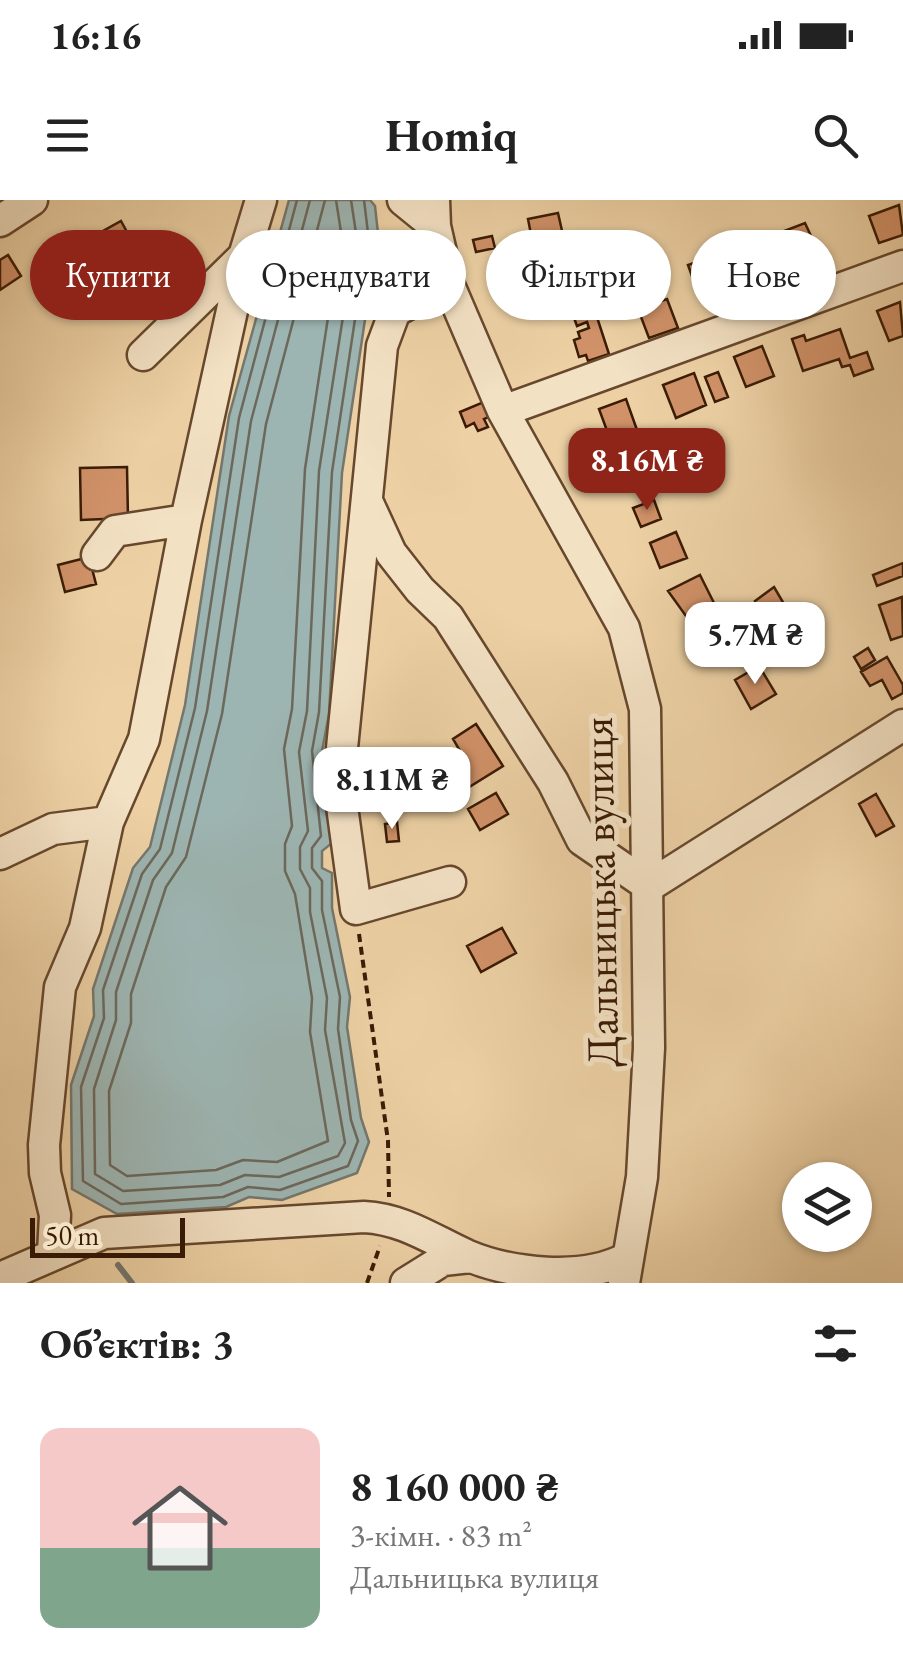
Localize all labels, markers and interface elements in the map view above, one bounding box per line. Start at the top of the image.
text: 16:16 [50,11,141,60]
text: Homiq [385,106,518,164]
icon: menu [40,108,95,163]
icon: search [808,108,863,163]
chip: Купити [30,230,206,320]
chip: Орендувати [226,230,466,320]
chip: Фільтри [486,230,671,320]
chip: Нове [691,230,836,320]
pin: 8.16M ₴ [555,428,739,513]
text: 8.16M ₴ [590,439,704,481]
pin: 5.7M ₴ [674,602,836,687]
text: 5.7M ₴ [707,613,803,655]
street label: Дальницька вулиця [567,716,631,1068]
pin: 8.11M ₴ [300,747,484,832]
text: 8.11M ₴ [335,758,449,800]
map controls [782,1162,872,1252]
button: layers [782,1162,872,1252]
scale bar [30,1213,185,1258]
text: 50 m [45,1217,99,1253]
text: Об’єктів: 3 [40,1316,234,1371]
icon: filters [808,1316,863,1371]
text: 8 160 000 ₴ [350,1459,559,1514]
icon: home [120,1468,240,1588]
text: 3-кімн. · 83 m² [350,1514,532,1556]
text: Дальницька вулиця [350,1556,599,1598]

